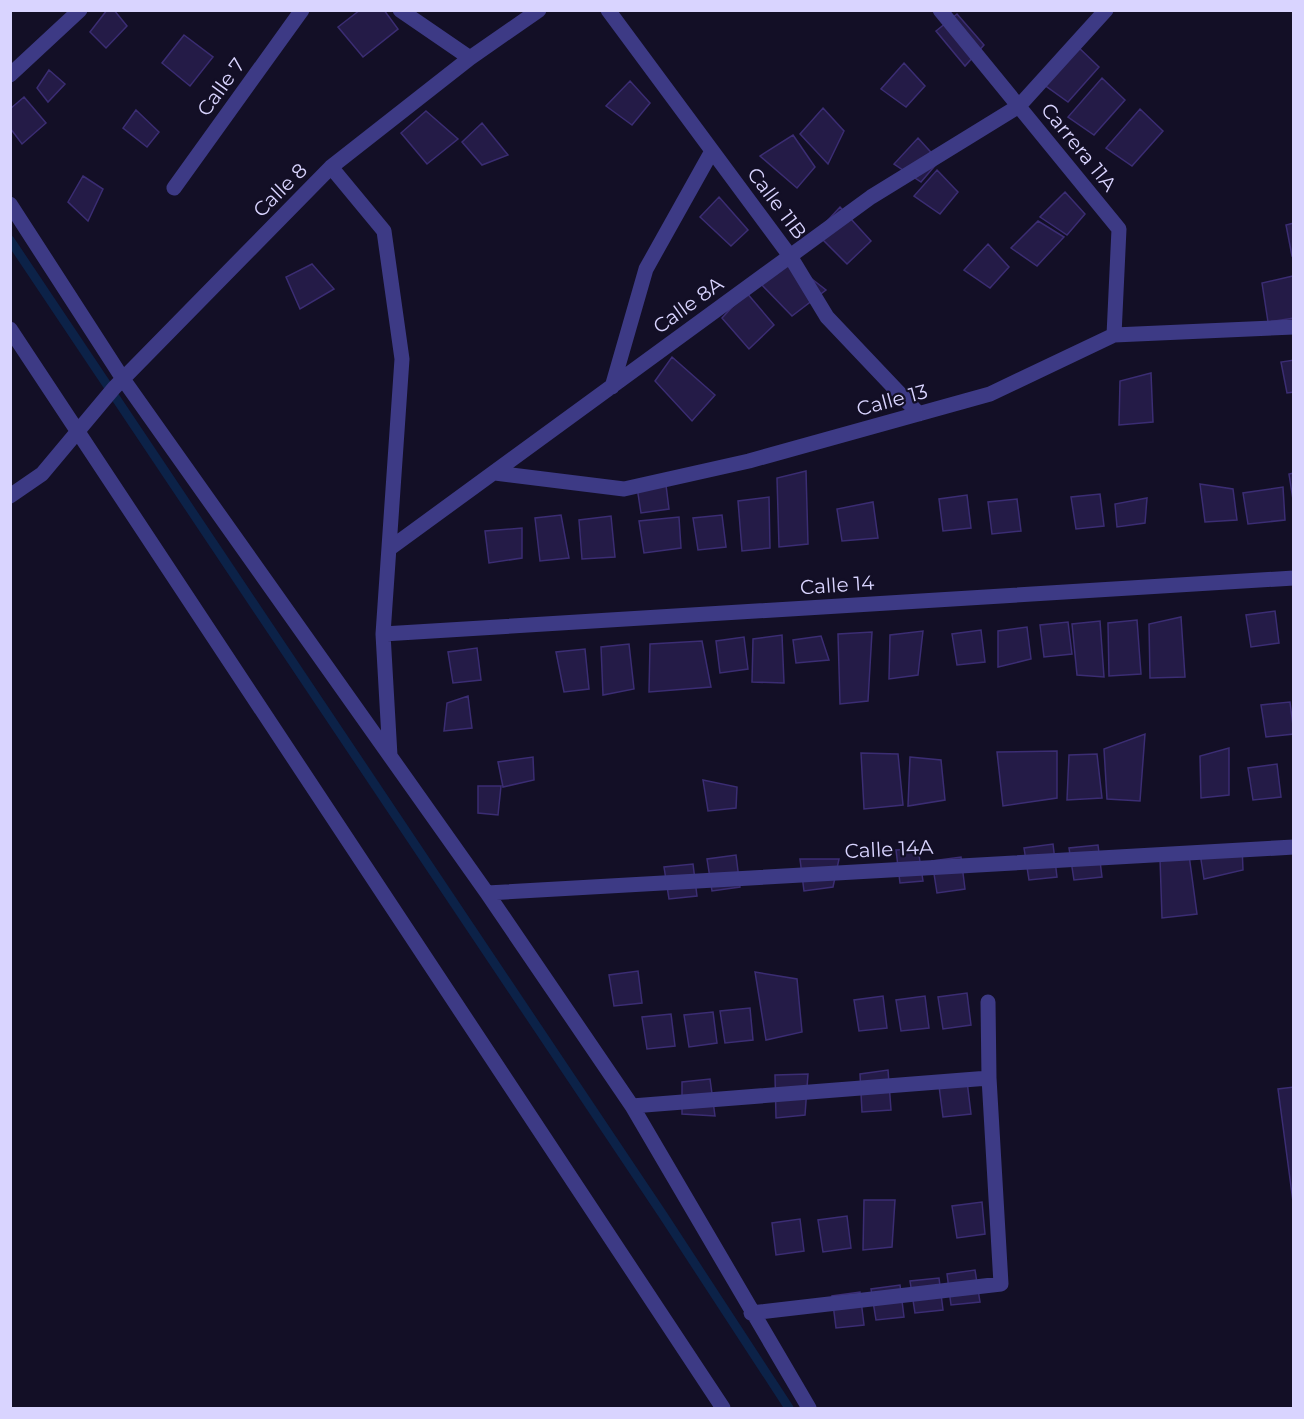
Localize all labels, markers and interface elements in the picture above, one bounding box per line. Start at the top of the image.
street label: Calle 7 [192,53,250,121]
street label: Carrera 11A [1036,98,1122,196]
street label: Calle 8 [248,158,312,222]
street label: Calle 11B [742,162,812,244]
street label: Calle 8A [648,271,728,338]
street label: Calle 13 [854,379,930,421]
street label: Calle 14 [799,570,875,600]
street label: Calle 14A [844,835,935,863]

